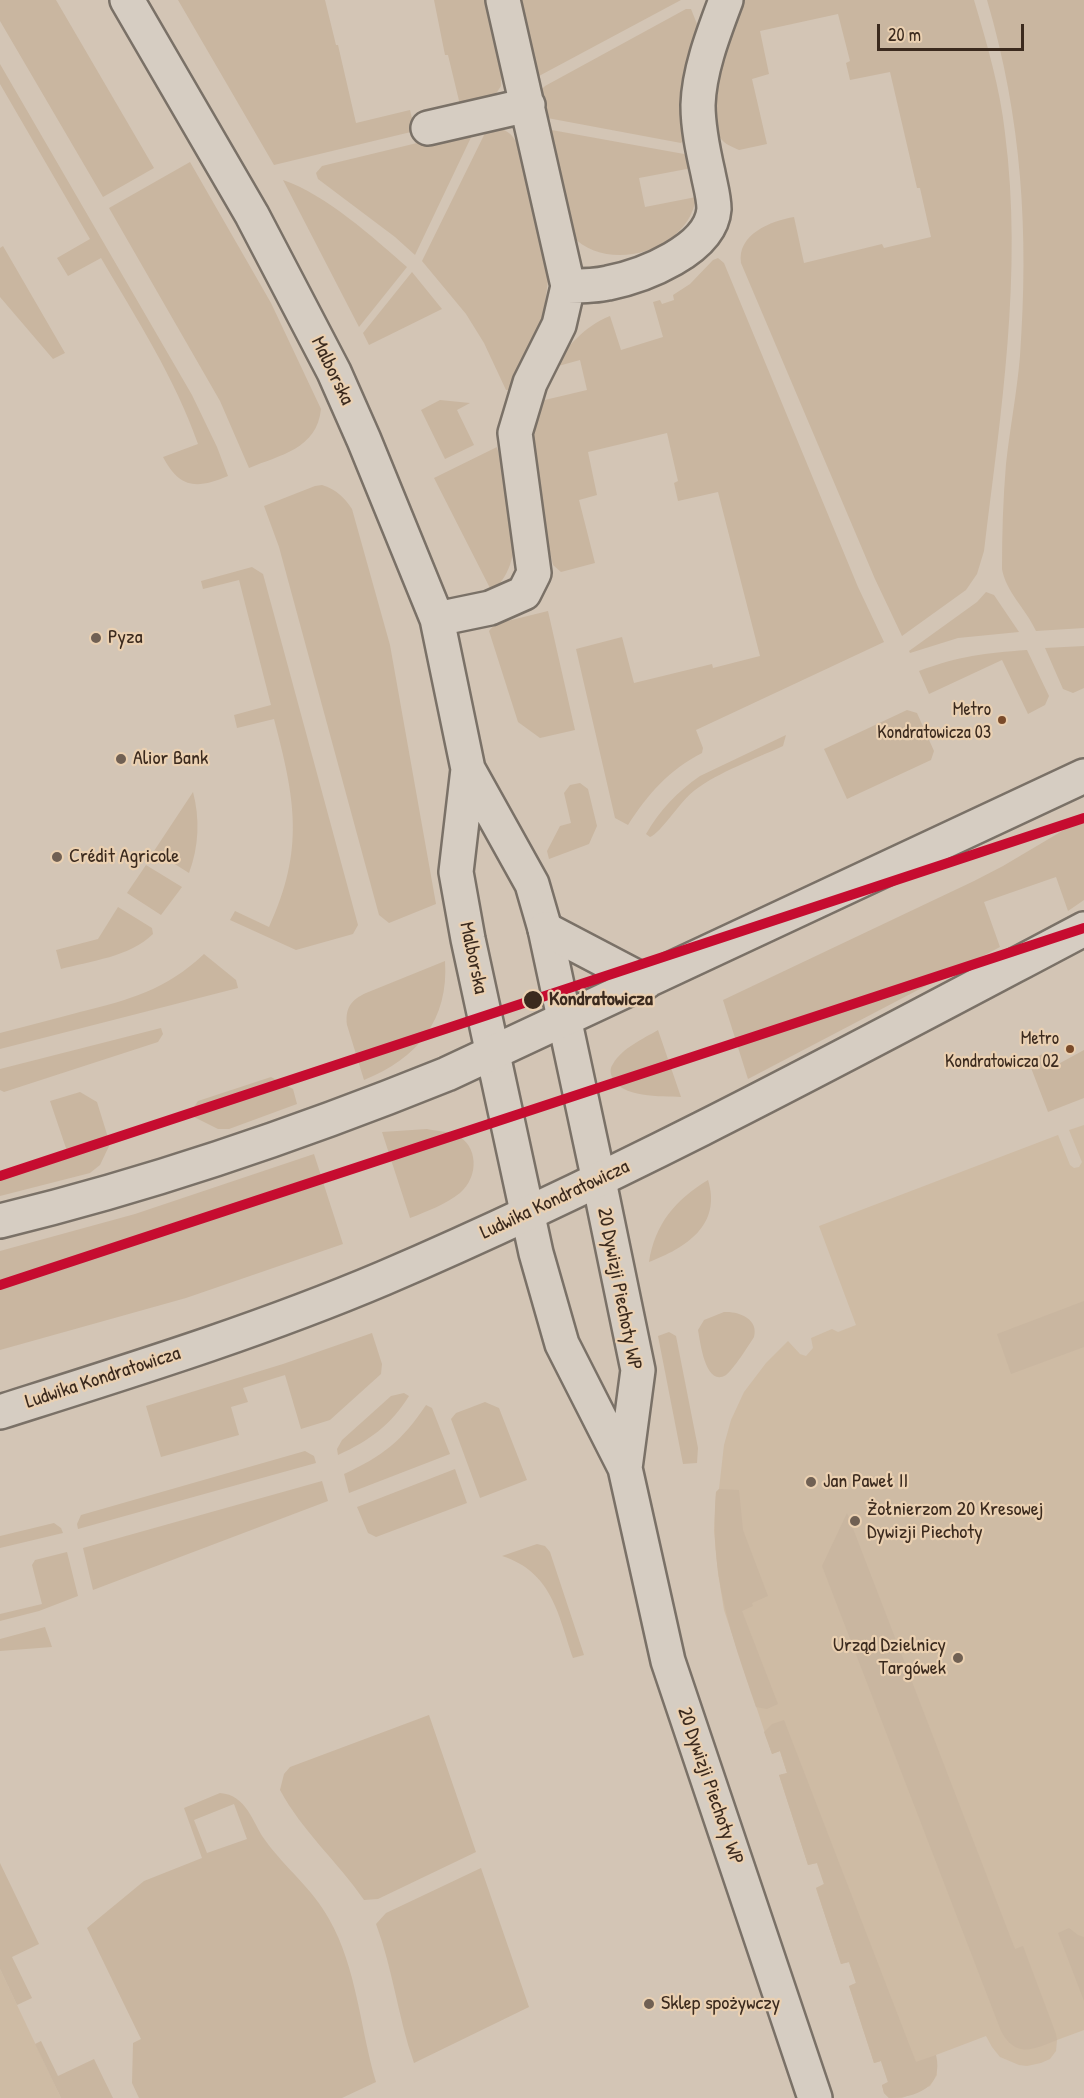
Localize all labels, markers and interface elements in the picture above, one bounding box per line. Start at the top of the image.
scale bar [880,12,1027,50]
text: 20 m [888,22,921,47]
street label: Malborska [305,333,359,409]
place label: Pyza [108,626,142,650]
marker: Pyza [89,631,103,645]
place label: Metro Kondratowicza 03 [877,699,991,742]
marker: Metro Kondratowicza 03 [996,714,1008,726]
place label: Alior Bank [133,747,208,771]
marker: Alior Bank [114,752,128,766]
place label: Crédit Agricole [69,845,179,869]
marker: Crédit Agricole [50,850,64,864]
street label: Malborska [454,920,492,996]
place label: Kondratowicza [549,988,653,1012]
marker: Kondratowicza [522,989,544,1011]
place label: Metro Kondratowicza 02 [945,1028,1059,1070]
marker: Metro Kondratowicza 02 [1064,1043,1076,1055]
street label: Ludwika Kondratowicza [477,1155,633,1245]
street label: 20 Dywizji Piechoty WP [591,1206,647,1372]
street label: Ludwika Kondratowicza [23,1342,183,1414]
place label: Jan Paweł II [823,1470,908,1494]
marker: Jan Paweł II [804,1475,818,1489]
place label: Żołnierzom 20 Kresowej Dywizji Piechoty [867,1498,1044,1545]
marker: Żołnierzom 20 Kresowej Dywizji Piechoty [848,1514,862,1528]
place label: Urząd Dzielnicy Targówek [833,1634,946,1681]
marker: Urząd Dzielnicy Targówek [951,1651,965,1665]
street label: 20 Dywizji Piechoty WP [672,1704,748,1868]
place label: Sklep spożywczy [661,1992,780,2016]
marker: Sklep spożywczy [642,1997,656,2011]

